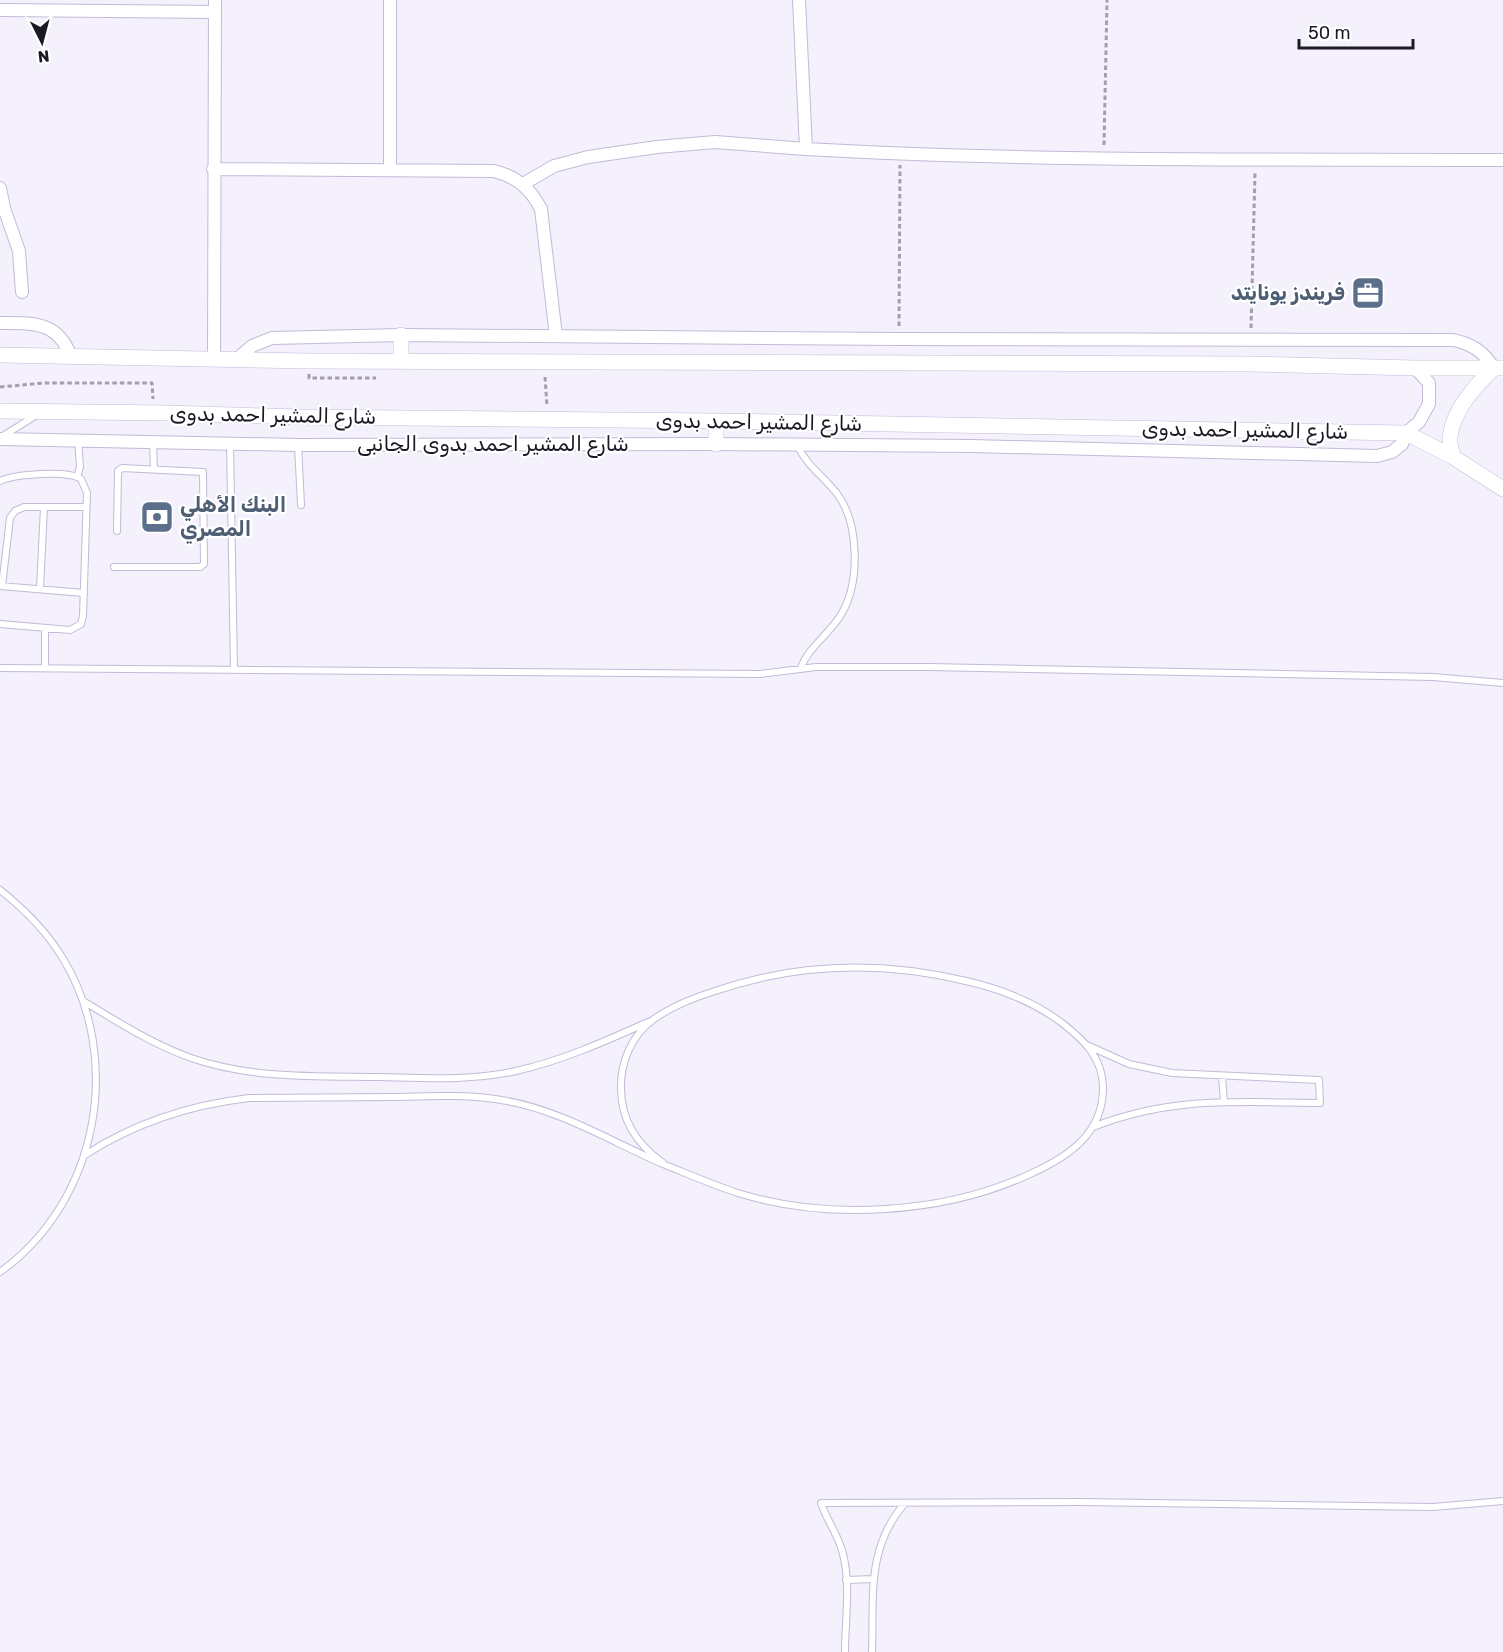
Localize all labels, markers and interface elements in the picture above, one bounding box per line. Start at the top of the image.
north arrow [12,12,72,72]
scale bar [1299,12,1413,50]
text: 50 m [1308,22,1351,44]
text: N [37,46,50,66]
office icon: فريندز يونايتد [1350,275,1386,311]
place label: فريندز يونايتد [1231,280,1345,306]
street label: شارع المشير احمد بدوى [169,400,377,431]
street label: شارع المشير احمد بدوى [655,407,863,438]
street label: شارع المشير احمد بدوى [1141,415,1349,446]
street label: شارع المشير احمد بدوى الجانبى [357,431,629,458]
place label: البنك الأهلي المصري [180,492,286,544]
bank icon: البنك الأهلي المصري [139,499,175,535]

